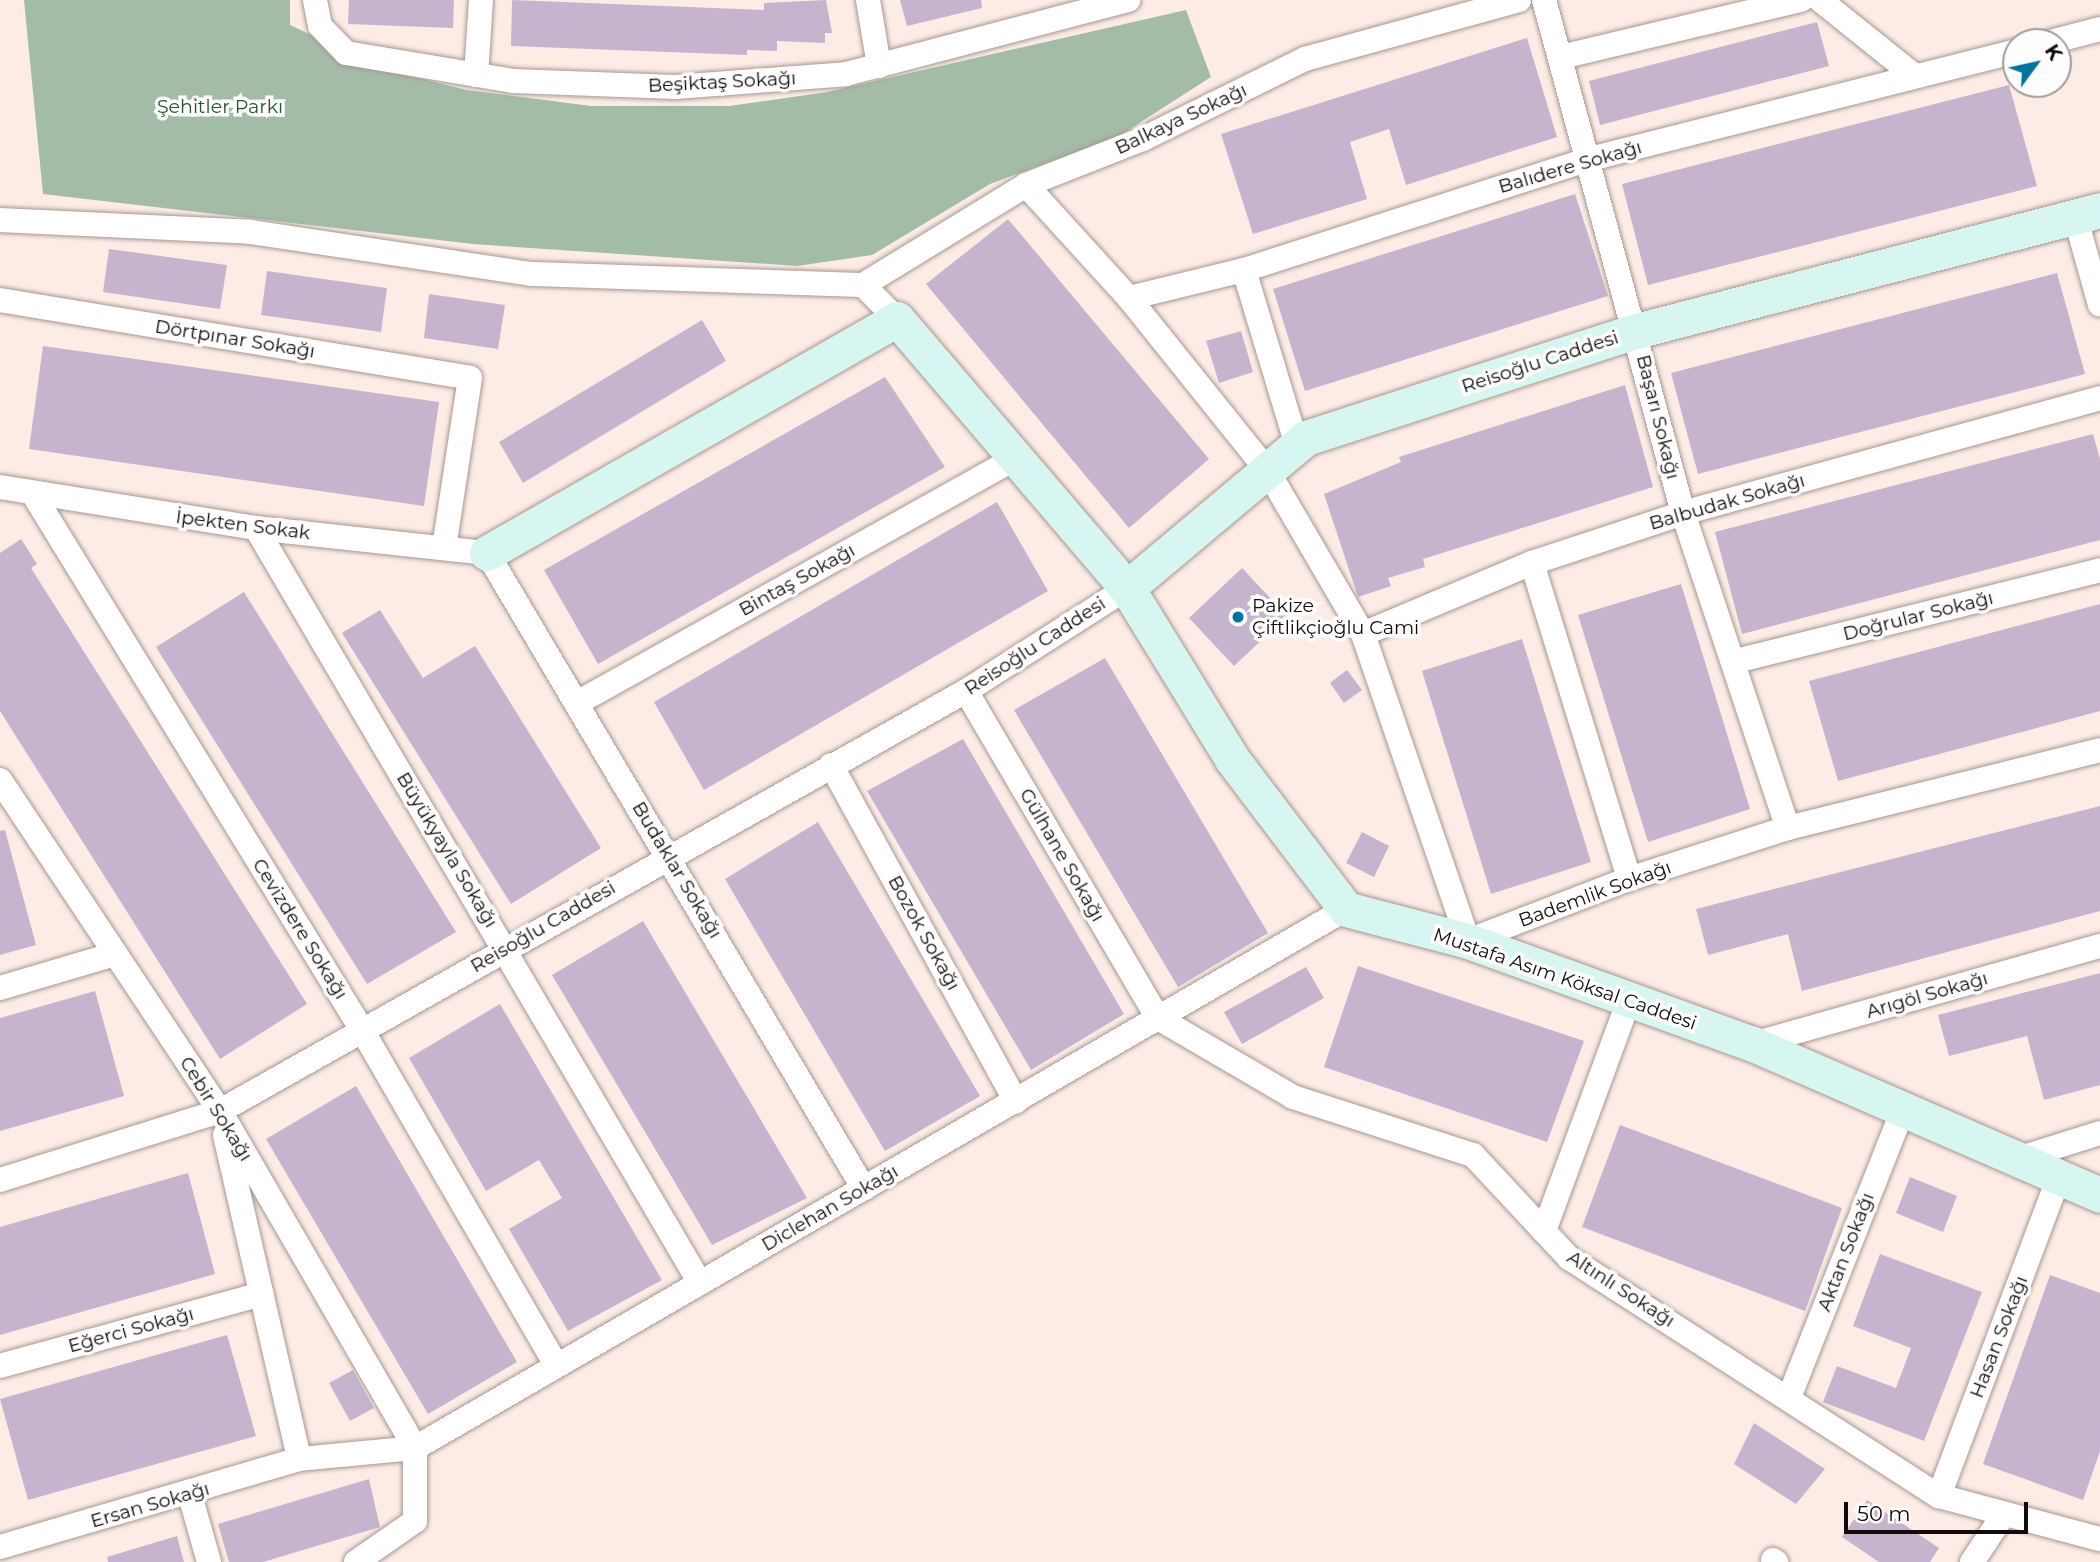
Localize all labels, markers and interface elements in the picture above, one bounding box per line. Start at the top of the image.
north arrow [2002,28,2072,98]
text: K [2040,40,2067,65]
street label: Beşiktaş Sokağı [647,67,797,97]
street label: Balkaya Sokağı [1111,78,1251,160]
park label: Şehitler Parkı [157,96,283,118]
street label: Balıdere Sokağı [1496,136,1644,198]
street label: Dörtpınar Sokağı [153,315,317,363]
street label: Reisoğlu Caddesi [1459,326,1621,398]
street label: Başarı Sokağı [1631,352,1685,482]
street label: Balbudak Sokağı [1647,469,1807,535]
street label: İpekten Sokak [174,505,312,545]
street label: Bintaş Sokağı [735,539,859,621]
street label: Doğrular Sokağı [1841,586,1995,646]
street label: Reisoğlu Caddesi [960,592,1110,700]
place label: Pakize Çiftlikçioğlu Cami [1252,595,1419,639]
marker: Pakize Çiftlikçioğlu Cami [1230,609,1246,625]
street label: Büyükyayla Sokağı [392,768,502,932]
street label: Gülhane Sokağı [1015,784,1109,926]
street label: Budaklar Sokağı [627,797,727,943]
street label: Cevizdere Sokağı [248,854,352,1004]
street label: Bademlik Sokağı [1516,856,1674,932]
street label: Bozok Sokağı [883,872,965,994]
street label: Reisoğlu Caddesi [466,876,620,978]
street label: Mustafa Asım Köksal Caddesi [1430,923,1700,1035]
street label: Arıgöl Sokağı [1864,967,1990,1023]
street label: Cebir Sokağı [175,1052,257,1166]
street label: Diclehan Sokağı [758,1160,902,1256]
street label: Aktan Sokağı [1813,1189,1879,1315]
street label: Altınlı Sokağı [1563,1246,1679,1332]
street label: Hasan Sokağı [1965,1273,2033,1401]
street label: Eğerci Sokağı [66,1302,196,1358]
street label: Ersan Sokağı [88,1477,212,1533]
scale bar [1848,1488,2032,1532]
text: 50 m [1857,1501,1911,1526]

